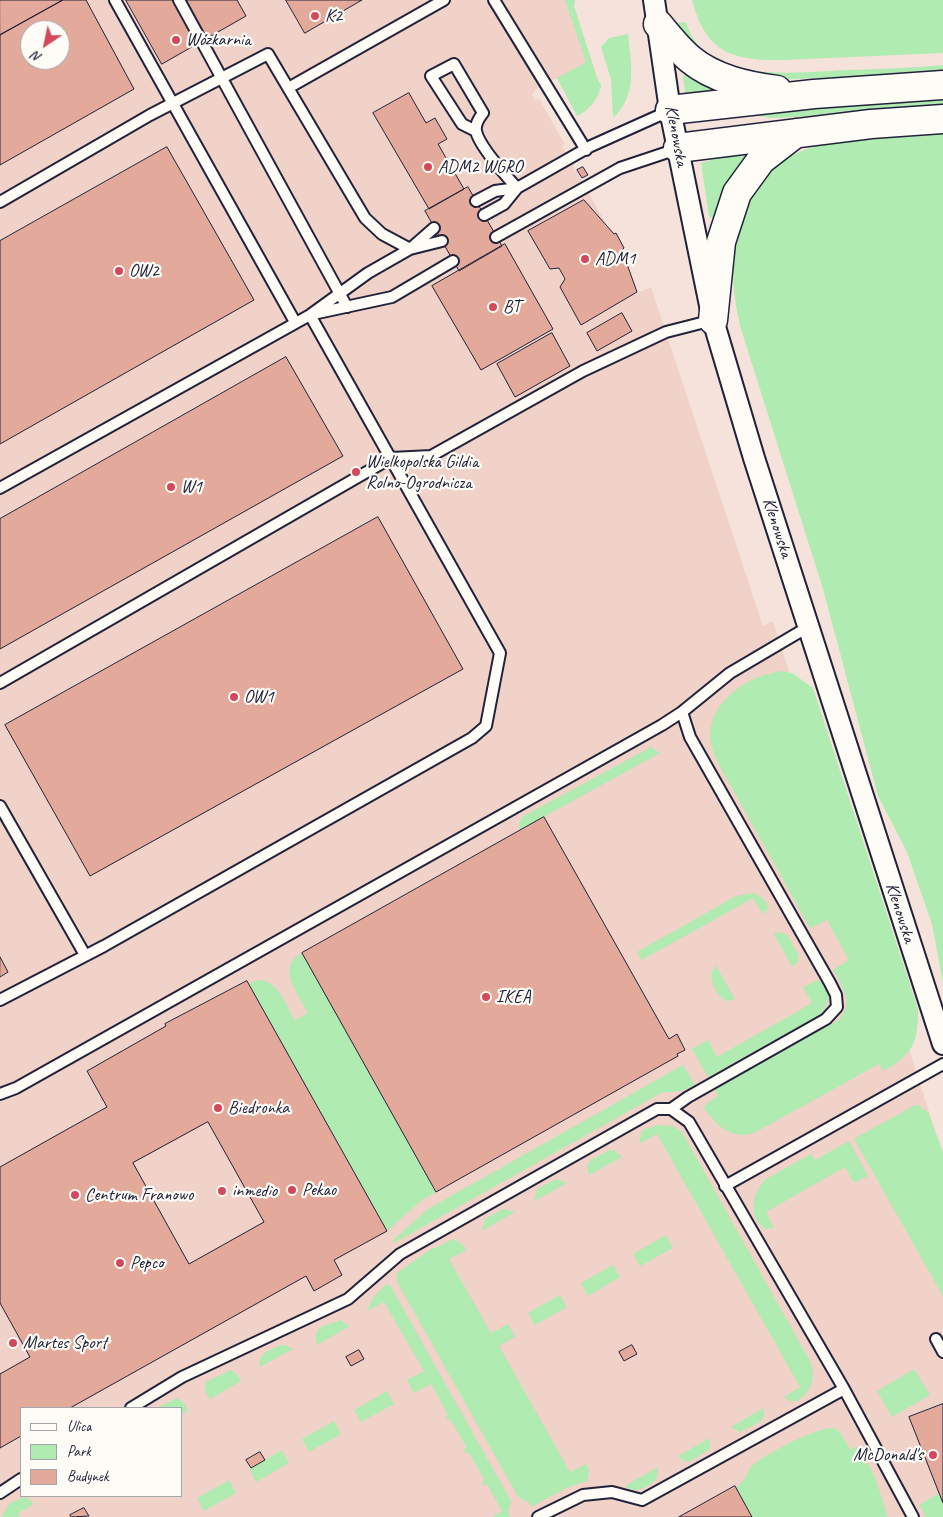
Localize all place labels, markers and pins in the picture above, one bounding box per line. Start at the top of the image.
place label: K2 [325,5,342,27]
marker: K2 [309,10,321,22]
place label: Wózkarnia [186,29,251,51]
marker: Wózkarnia [170,34,182,46]
place label: ADM2 WGRO [438,156,522,178]
marker: ADM2 WGRO [422,161,434,173]
place label: ADM1 [595,248,635,270]
marker: ADM1 [579,253,591,265]
place label: OW2 [129,260,159,282]
marker: OW2 [113,265,125,277]
place label: BT [503,296,520,318]
marker: BT [487,301,499,313]
place label: Wielkopolska Gildia Rolno-Ogrodnicza [366,451,478,494]
marker: Wielkopolska Gildia Rolno-Ogrodnicza [350,466,362,478]
place label: W1 [181,476,202,498]
marker: W1 [165,481,177,493]
place label: OW1 [244,686,274,708]
marker: OW1 [228,691,240,703]
place label: IKEA [496,986,531,1008]
marker: IKEA [480,991,492,1003]
place label: Biedronka [228,1097,289,1119]
marker: Biedronka [212,1102,224,1114]
place label: Pekao [302,1179,336,1201]
place label: inmedio [232,1180,277,1202]
place label: Centrum Franowo [85,1184,193,1206]
marker: Pekao [286,1184,298,1196]
marker: inmedio [216,1185,228,1197]
marker: Centrum Franowo [69,1189,81,1201]
place label: Pepco [130,1252,163,1274]
marker: Pepco [114,1257,126,1269]
place label: Martes Sport [23,1332,107,1354]
marker: Martes Sport [7,1337,19,1349]
place label: McDonald's [853,1444,923,1466]
marker: McDonald's [927,1449,939,1461]

